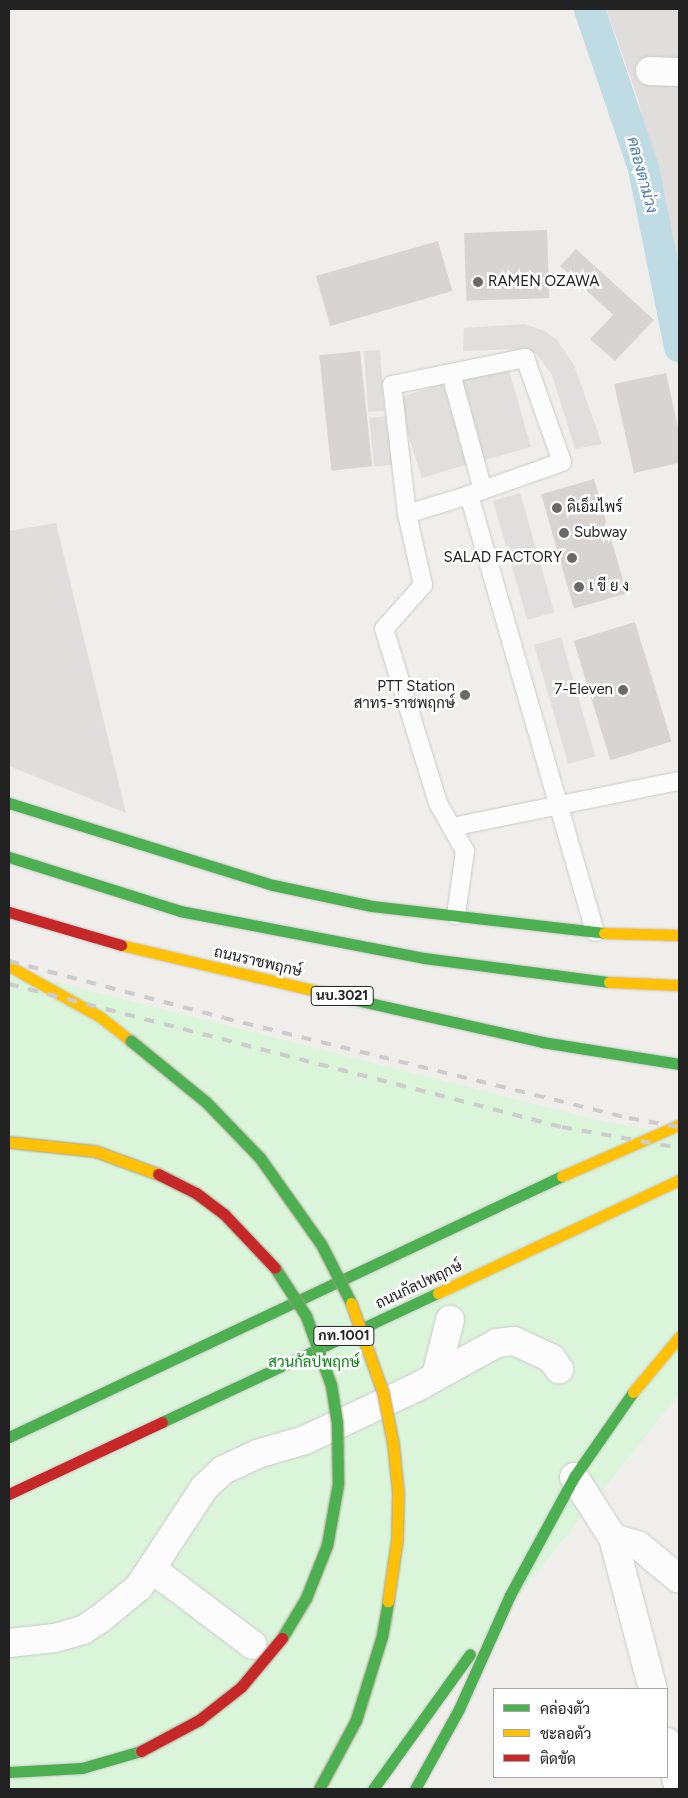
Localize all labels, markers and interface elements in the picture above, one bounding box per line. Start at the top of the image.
water label: คลองตาม่วง [623,135,661,215]
place label: RAMEN OZAWA [488,273,599,291]
marker: RAMEN OZAWA [472,276,484,288]
place label: ดิเอ็มไพร์ [567,499,622,517]
marker: ดิเอ็มไพร์ [551,502,563,514]
place label: Subway [574,524,627,542]
marker: Subway [558,527,570,539]
place label: SALAD FACTORY [443,549,562,567]
marker: SALAD FACTORY [566,552,578,564]
place label: เ ขี ย ง [589,578,629,596]
marker: เ ขี ย ง [573,581,585,593]
place label: PTT Station สาทร-ราชพฤกษ์ [354,677,455,712]
place label: 7-Eleven [554,681,613,699]
marker: 7-Eleven [617,684,629,696]
marker: PTT Station สาทร-ราชพฤกษ์ [459,689,471,701]
street label: ถนนราชพฤกษ์ [212,943,304,981]
road number: นบ.3021 [310,984,374,1008]
street label: ถนนกัลปพฤกษ์ [373,1257,465,1313]
road number: กท.1001 [313,1324,375,1348]
park label: สวนกัลปพฤกษ์ [268,1354,360,1372]
legend [493,1688,668,1778]
text: คล่องตัว [540,1700,590,1718]
text: ชะลอตัว [540,1725,591,1743]
text: ติดขัด [540,1750,576,1768]

